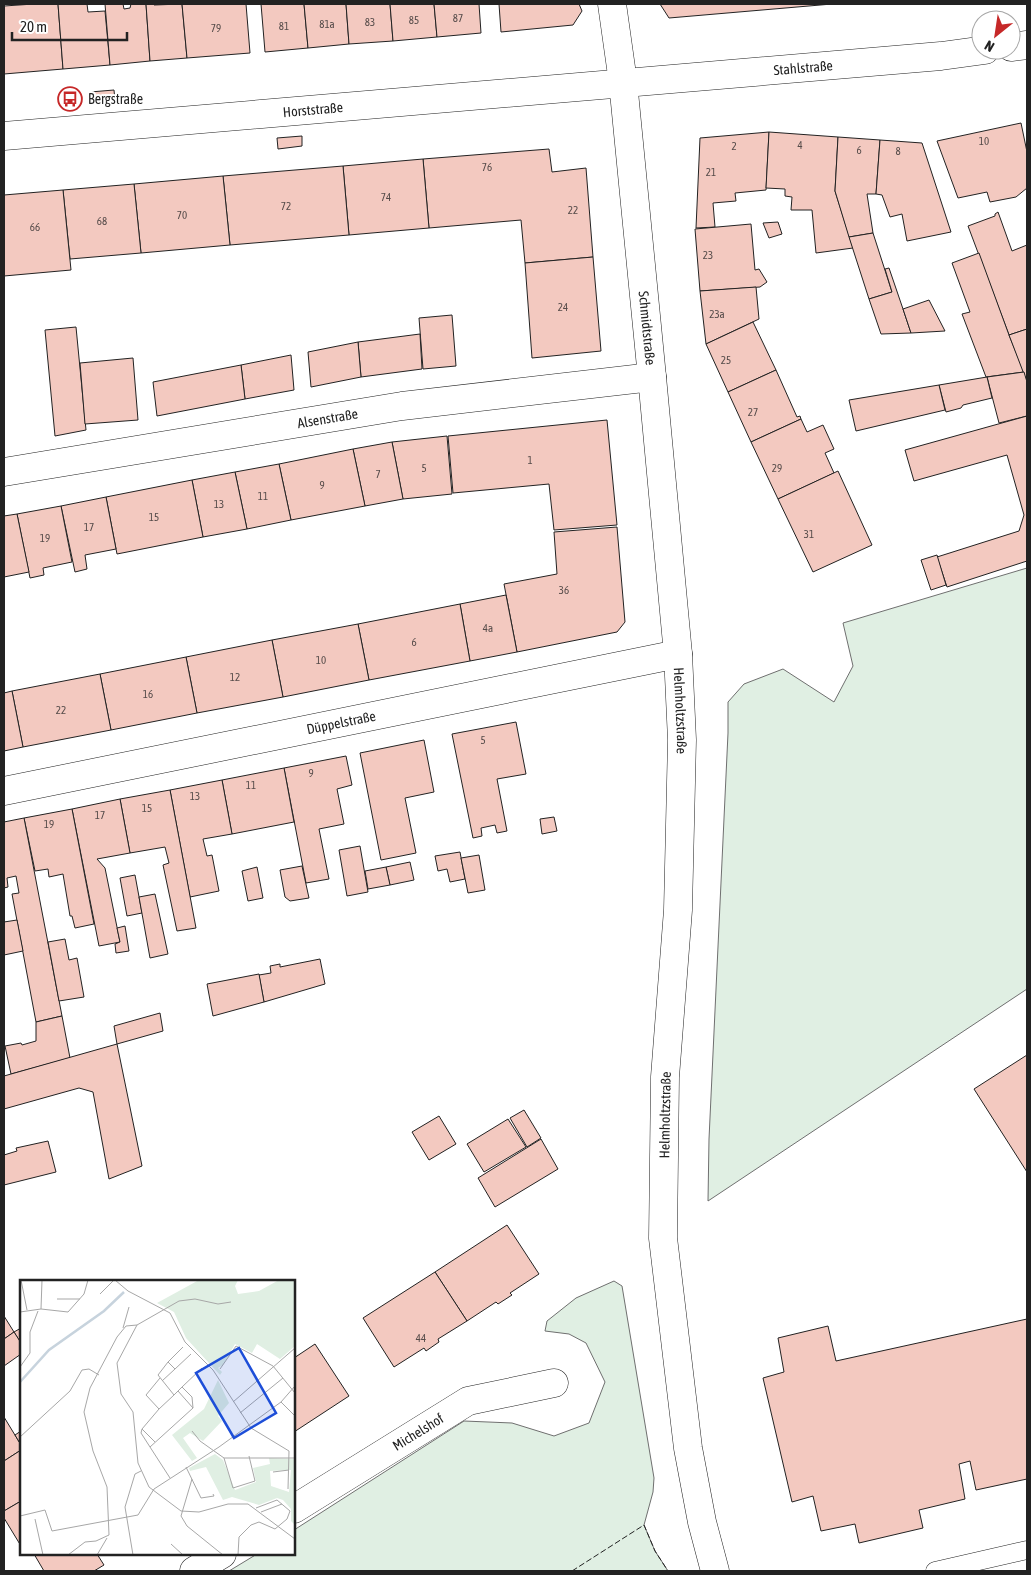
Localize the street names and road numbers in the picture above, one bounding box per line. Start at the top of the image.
street label: Stahlstraße [773,57,833,78]
street label: Horststraße [282,99,344,120]
street label: Schmidtstraße [636,290,659,366]
street label: Alsenstraße [296,405,359,431]
street label: Helmholtzstraße [671,667,690,754]
street label: Düppelstraße [305,708,377,737]
street label: Helmholtzstraße [656,1072,674,1158]
street label: Michelshof [390,1410,447,1454]

